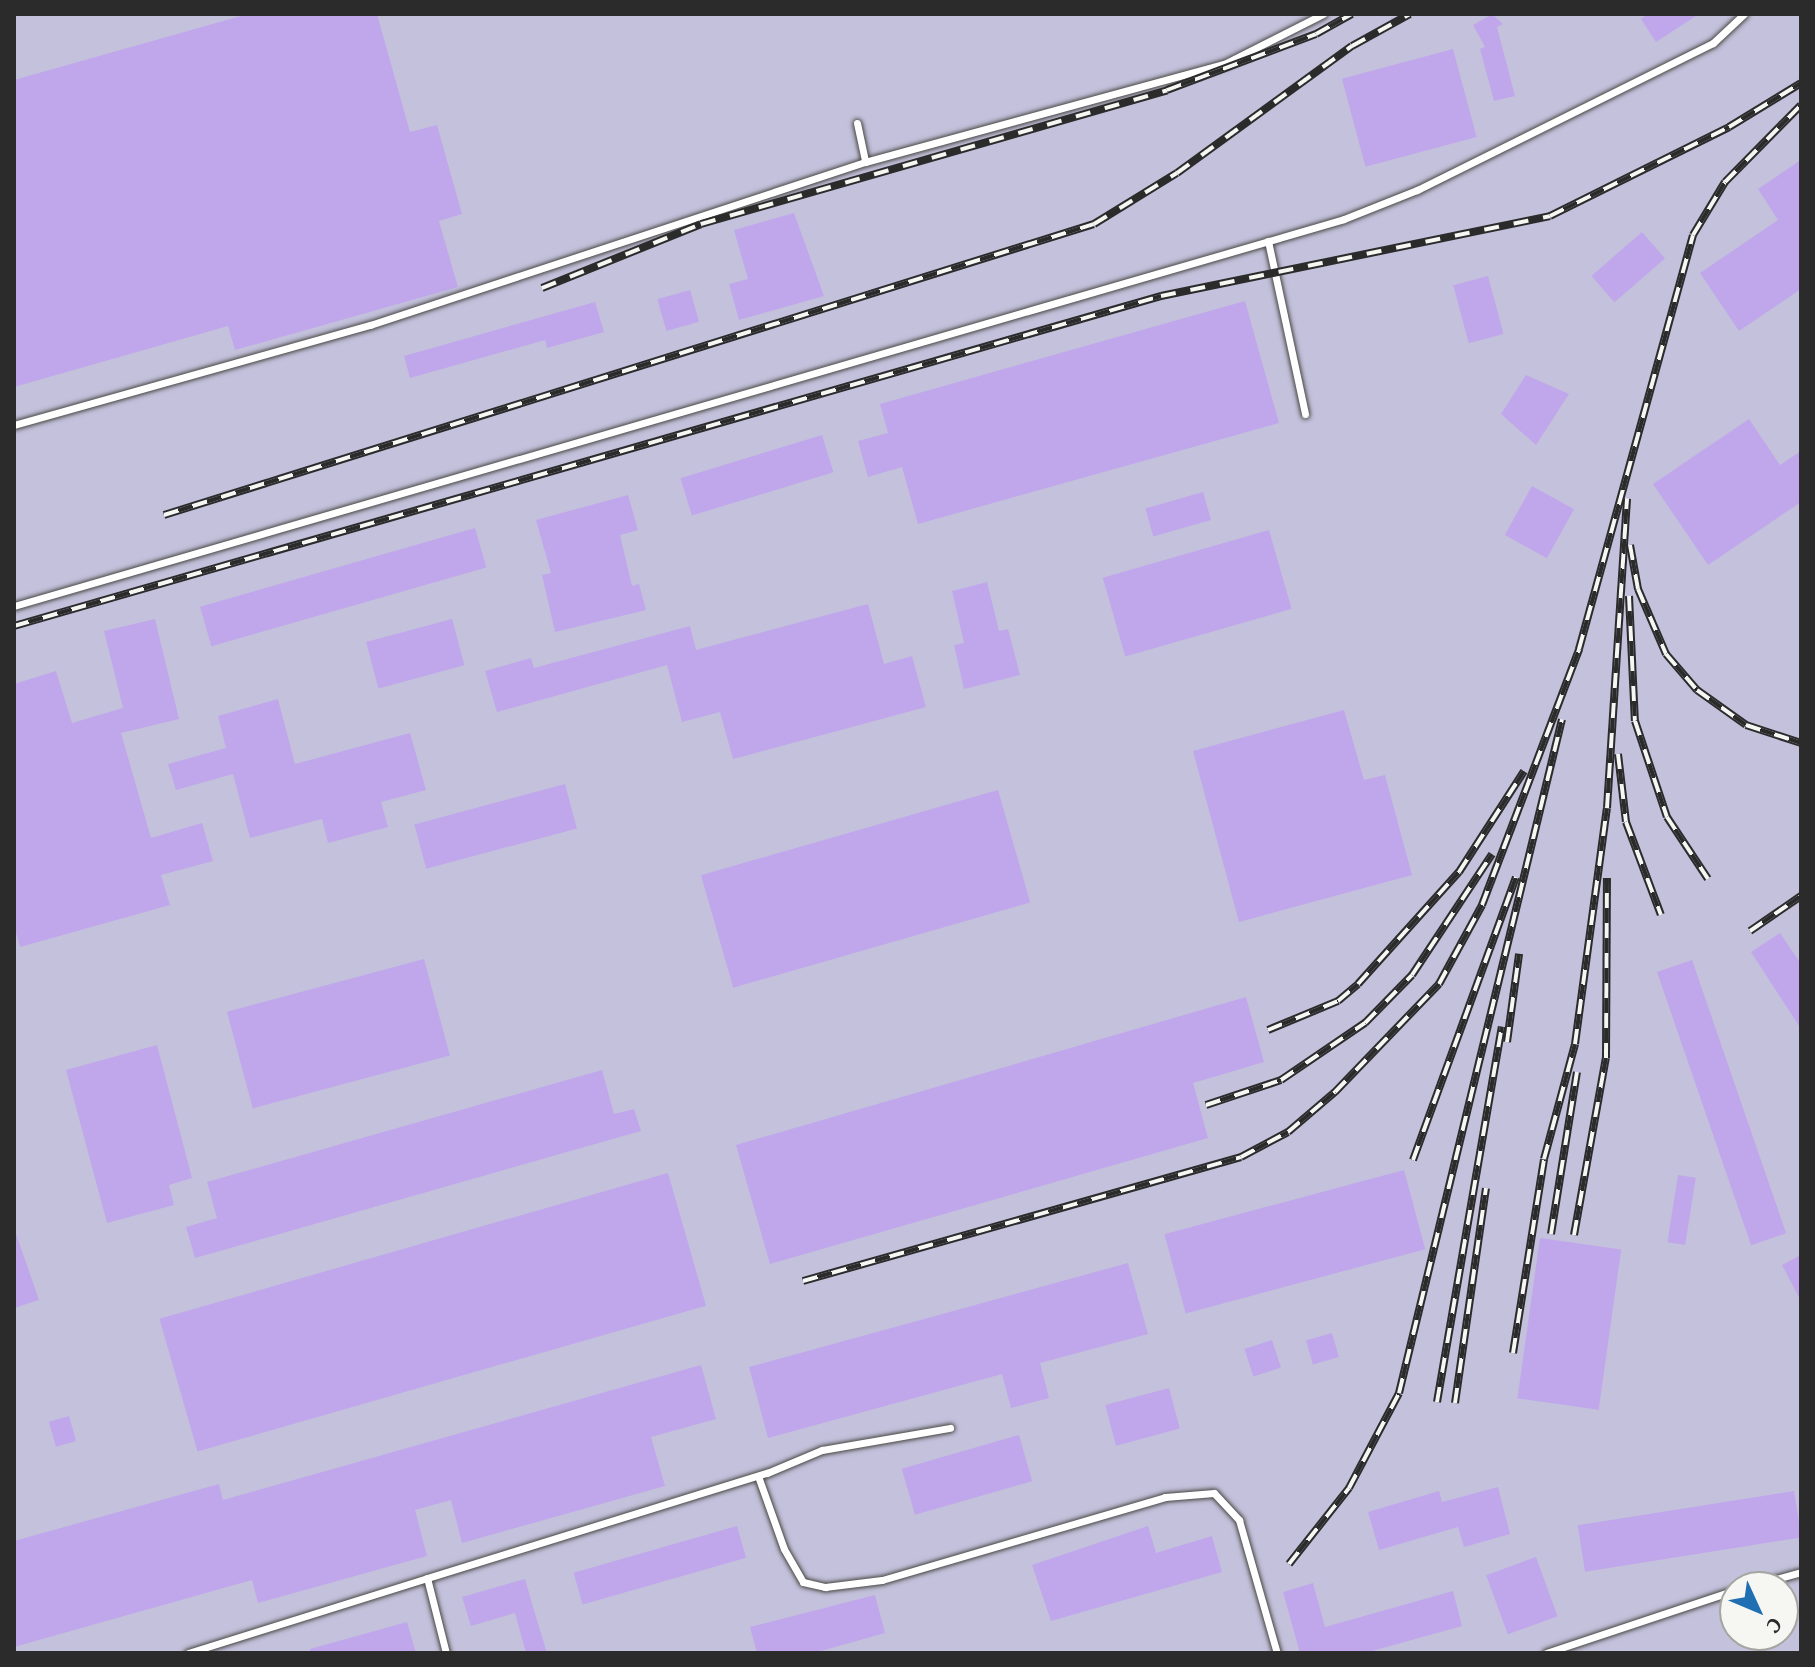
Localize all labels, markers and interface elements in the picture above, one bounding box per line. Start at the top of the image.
north arrow [1719,1571,1799,1651]
text: С [1759,1611,1791,1642]

